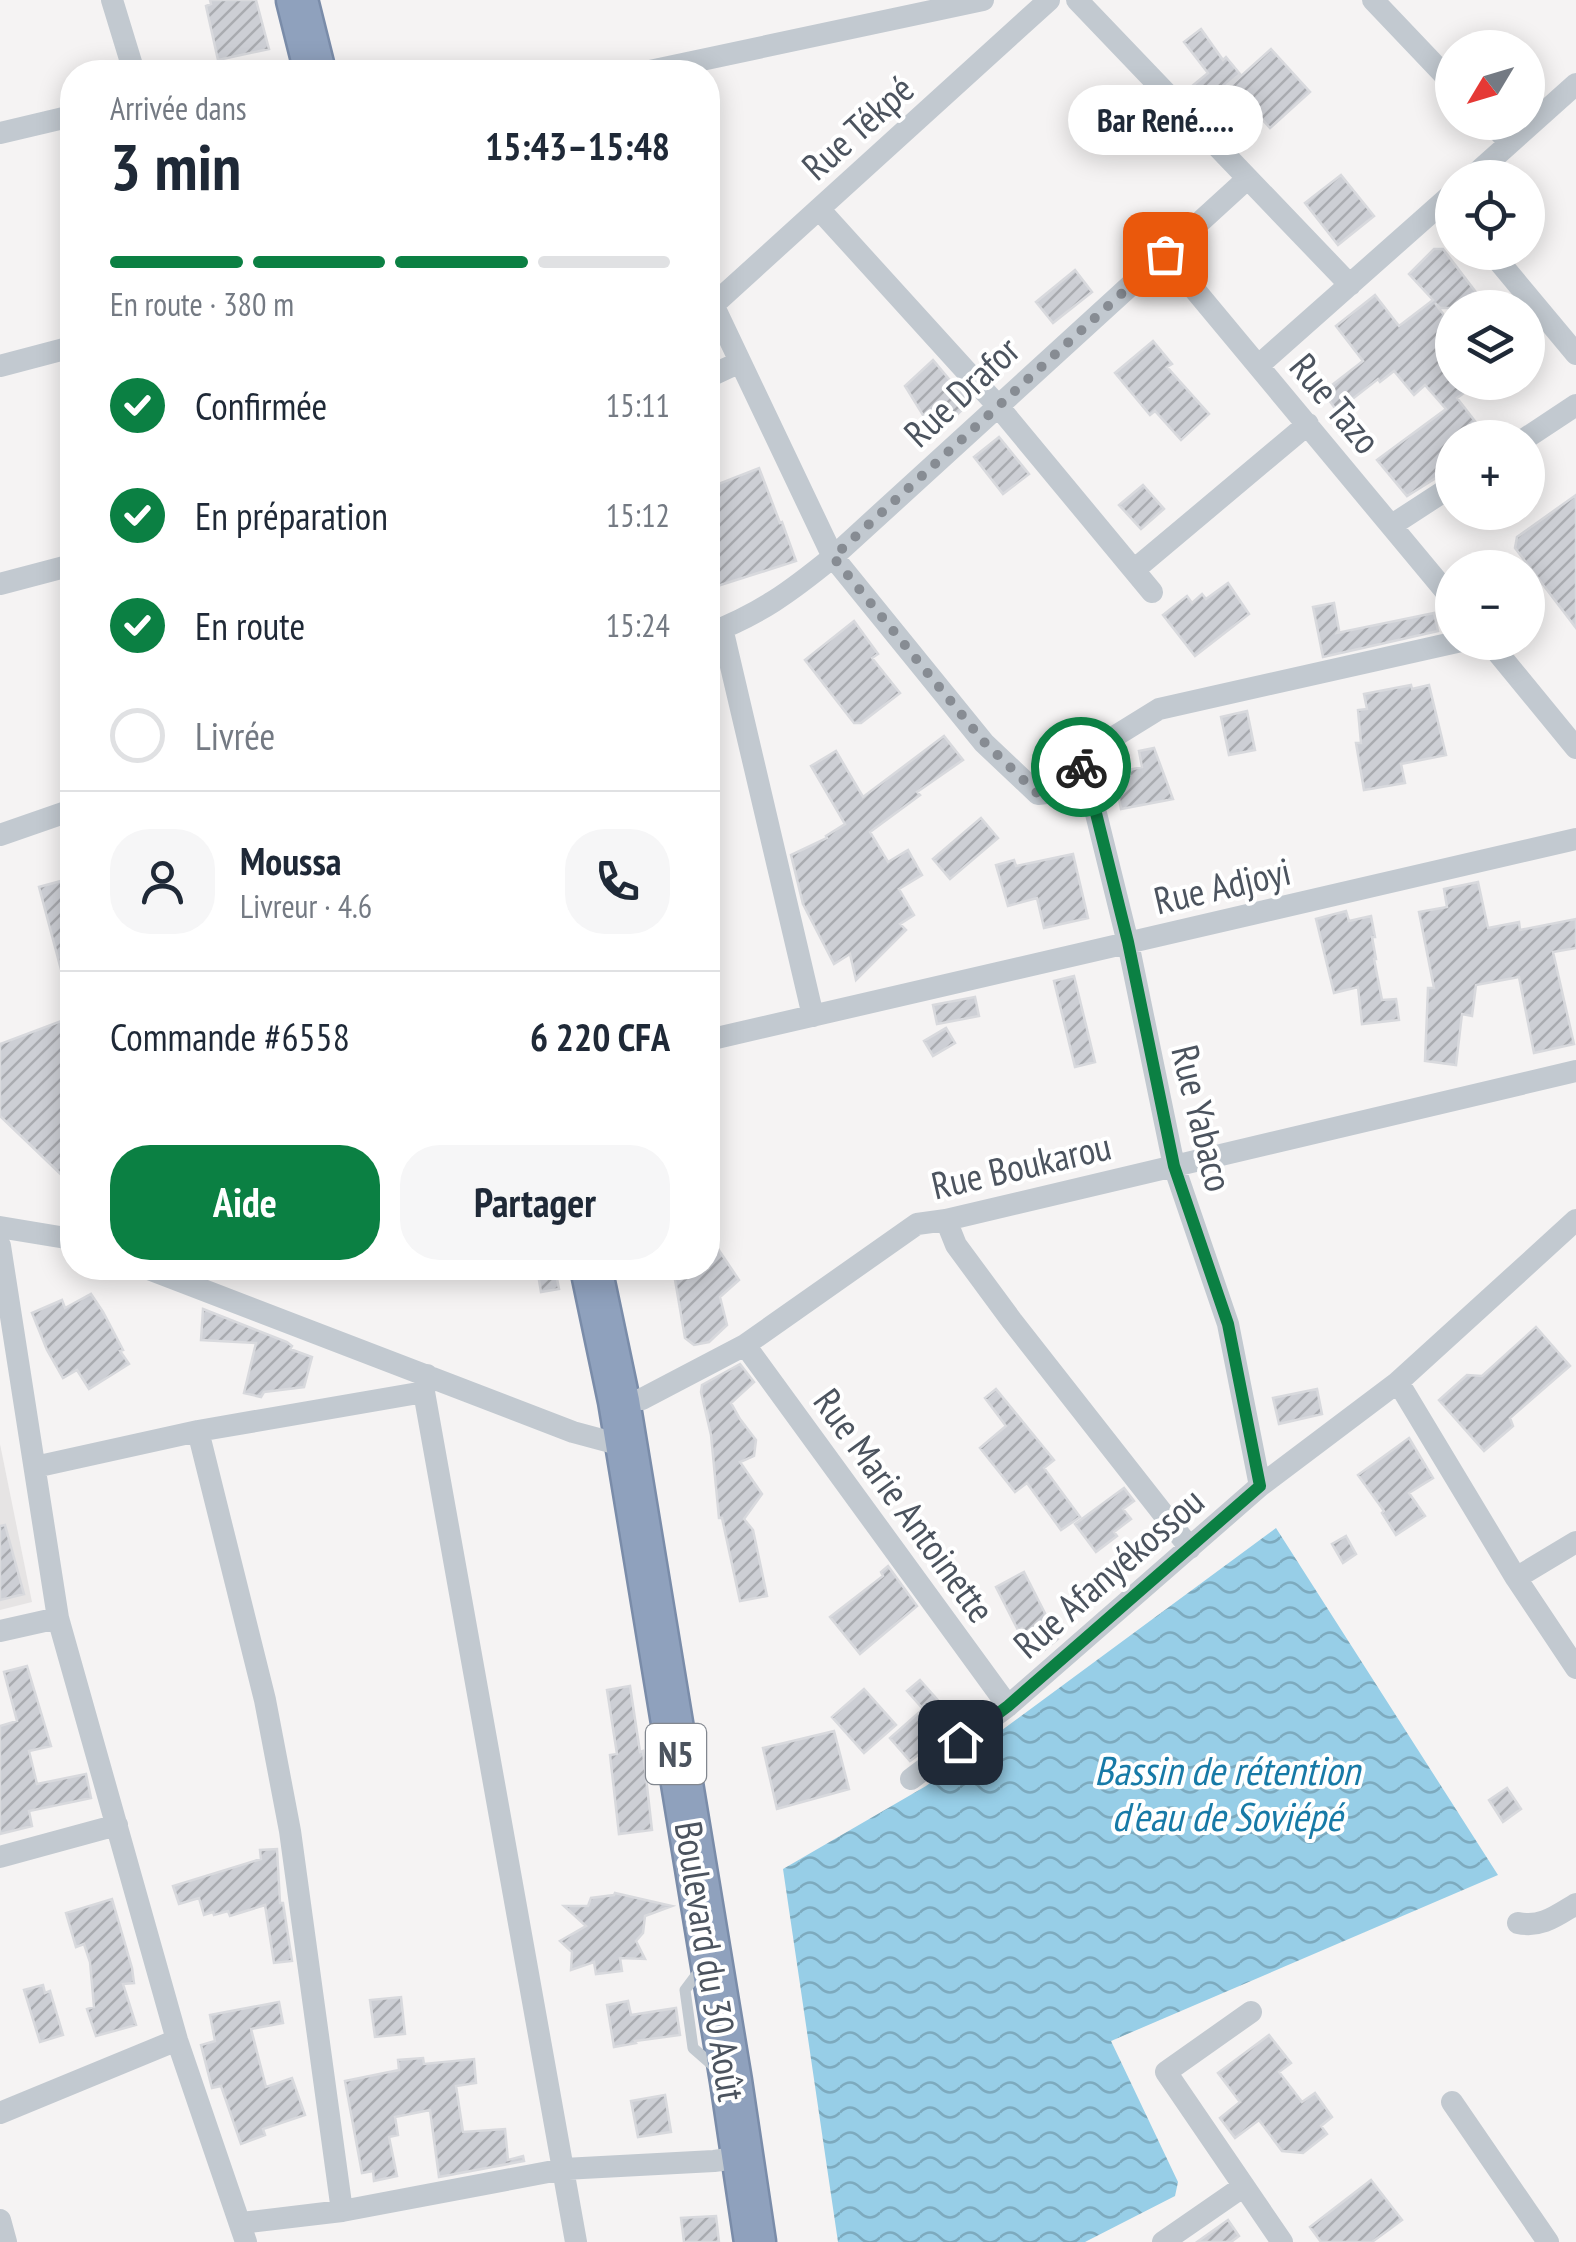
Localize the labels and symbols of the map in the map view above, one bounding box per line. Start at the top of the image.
north arrow [1435,30,1545,140]
street label: Rue Tékpé [791,64,923,190]
callout: Bar René..... [1068,84,1262,154]
pin [1123,212,1208,297]
street label: Rue Drafor [893,325,1029,457]
street label: Rue Tazo [1280,343,1392,463]
courier [1031,717,1131,817]
street label: Rue Adjoyi [1149,846,1295,924]
street label: Rue Yabaco [1161,1040,1245,1196]
street label: Rue Boukarou [927,1121,1115,1209]
street label: Rue Marie Antoinette [804,1378,1006,1632]
street label: Rue Afanyékossou [1003,1476,1213,1668]
pin [918,1700,1003,1785]
road number: N5 [646,1724,706,1784]
water label: Bassin de rétention d'eau de Soviépé [1094,1744,1362,1842]
street label: Boulevard du 30 Août [665,1818,757,2105]

